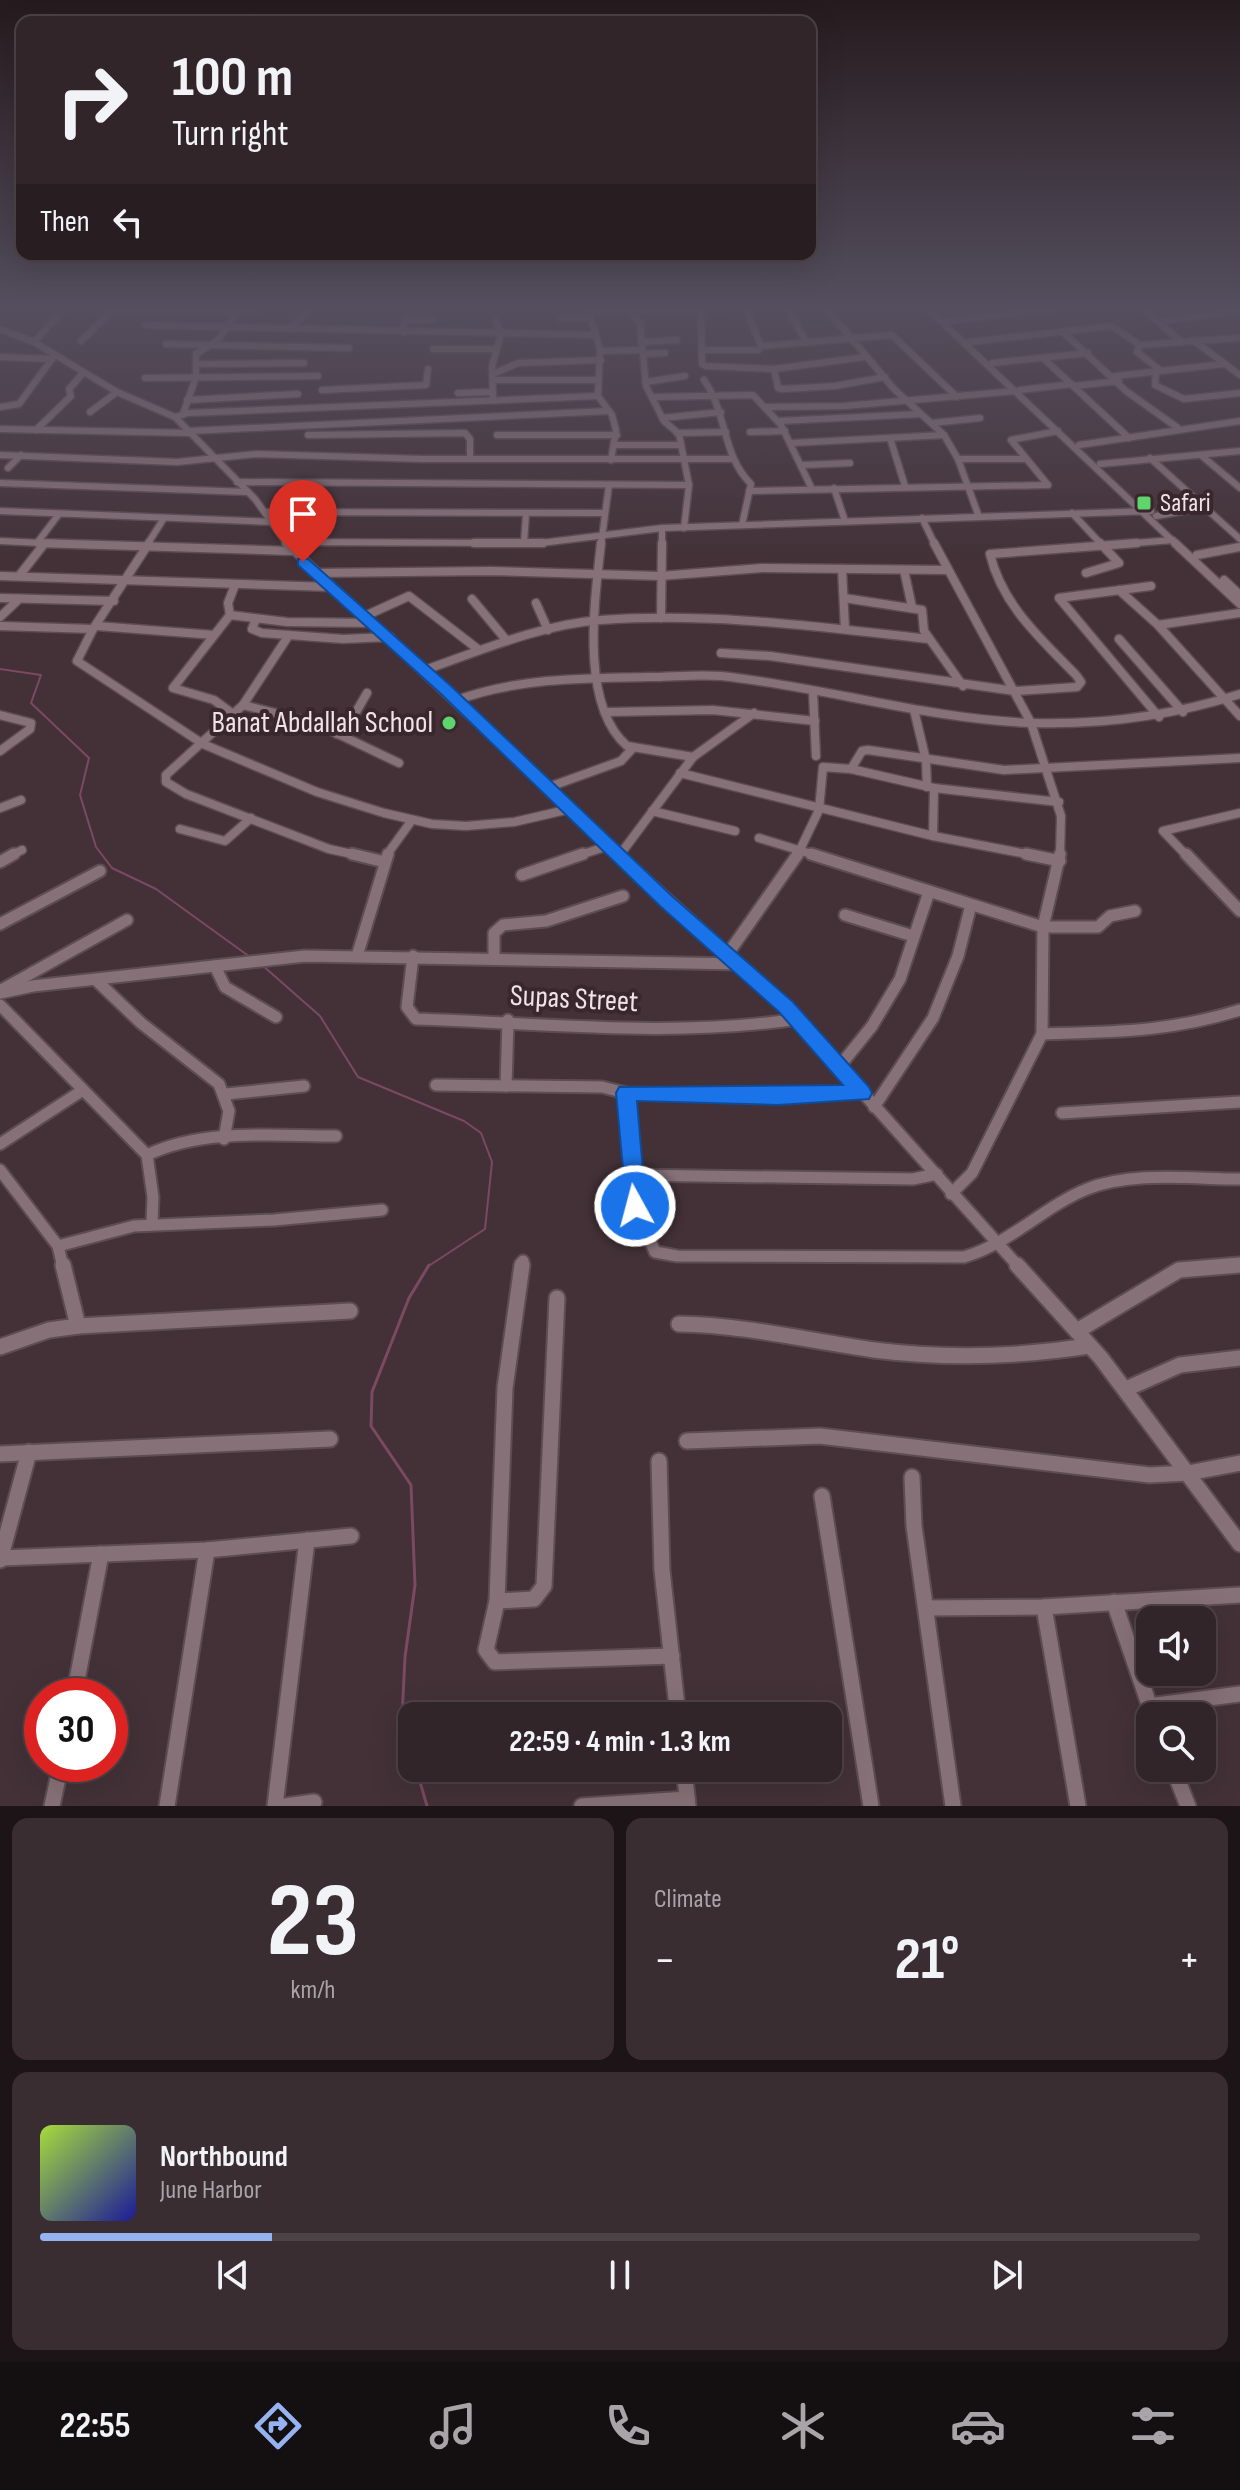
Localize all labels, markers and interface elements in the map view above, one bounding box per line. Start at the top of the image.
text: 100 m [172,45,293,112]
icon: right [40,48,144,152]
text: Turn right [172,113,289,156]
icon: left [106,200,150,244]
text: Then [40,204,90,240]
pin [269,480,337,562]
place label: Safari [1160,488,1211,519]
icon: arrive [281,492,325,536]
marker: Safari [1135,494,1153,512]
place label: Banat Abdallah School [211,705,433,741]
marker: Banat Abdallah School [440,714,458,732]
street label: Supas Street [509,978,639,1020]
position arrow [593,1164,677,1248]
map controls [1136,1606,1216,1782]
button: sound [1136,1606,1216,1686]
speed limit sign: 30 [24,1678,128,1782]
button: search [1136,1702,1216,1782]
text: 22:59 · 4 min · 1.3 km [509,1724,731,1760]
text: 23 [267,1860,359,1985]
text: Climate [654,1884,722,1915]
text: 21° [894,1924,960,1996]
text: − [654,1934,676,1987]
text: + [1178,1934,1200,1987]
text: km/h [291,1975,335,2006]
text: Northbound [160,2139,288,2175]
text: June Harbor [160,2175,262,2206]
icon: previous [211,2253,255,2297]
icon: pause [598,2253,642,2297]
icon: next [985,2253,1029,2297]
icon: directions [250,2398,306,2454]
icon: music [425,2398,481,2454]
icon: phone [600,2398,656,2454]
icon: climate [775,2398,831,2454]
icon: car [950,2398,1006,2454]
icon: filters [1125,2398,1181,2454]
text: 22:55 [59,2405,131,2448]

